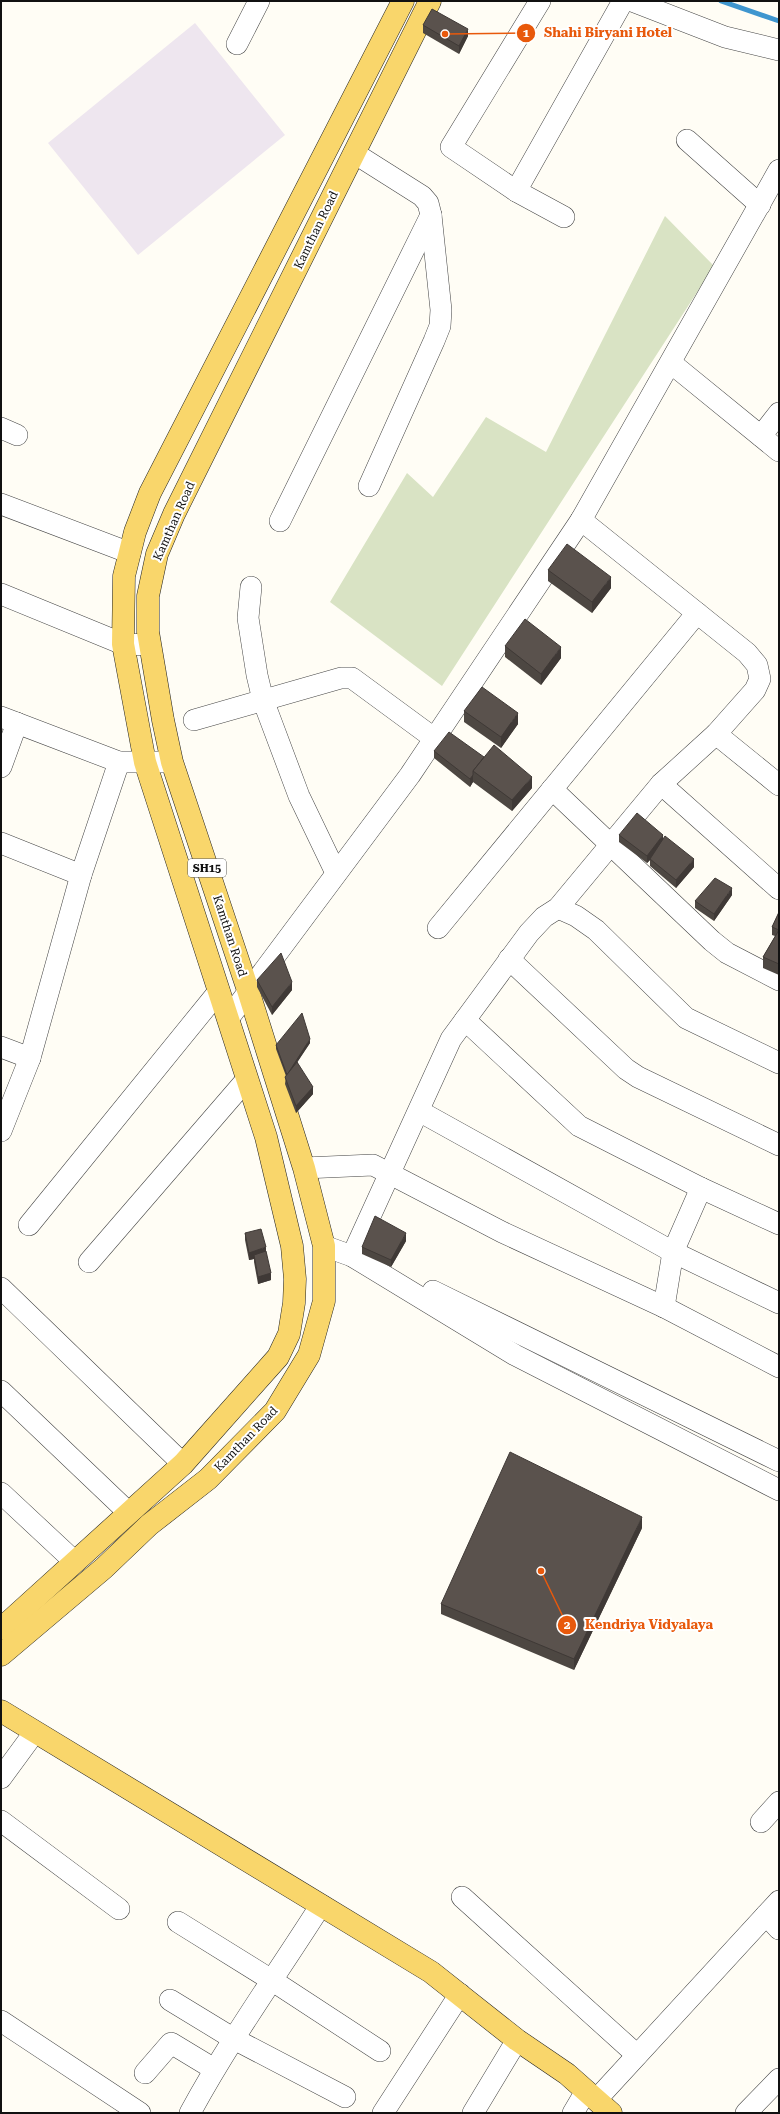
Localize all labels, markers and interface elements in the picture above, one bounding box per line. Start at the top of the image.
callout: Shahi Biryani Hotel [516,20,680,45]
text: Shahi Biryani Hotel [544,25,673,40]
text: 1 [523,26,530,40]
street label: Kamthan Road [291,188,341,271]
street label: Kamthan Road [150,479,198,563]
road number: SH15 [188,859,226,877]
street label: Kamthan Road [210,893,250,979]
street label: Kamthan Road [211,1403,281,1474]
callout: Kendriya Vidyalaya [557,1612,721,1637]
text: Kendriya Vidyalaya [585,1617,713,1632]
text: 2 [564,1618,571,1632]

